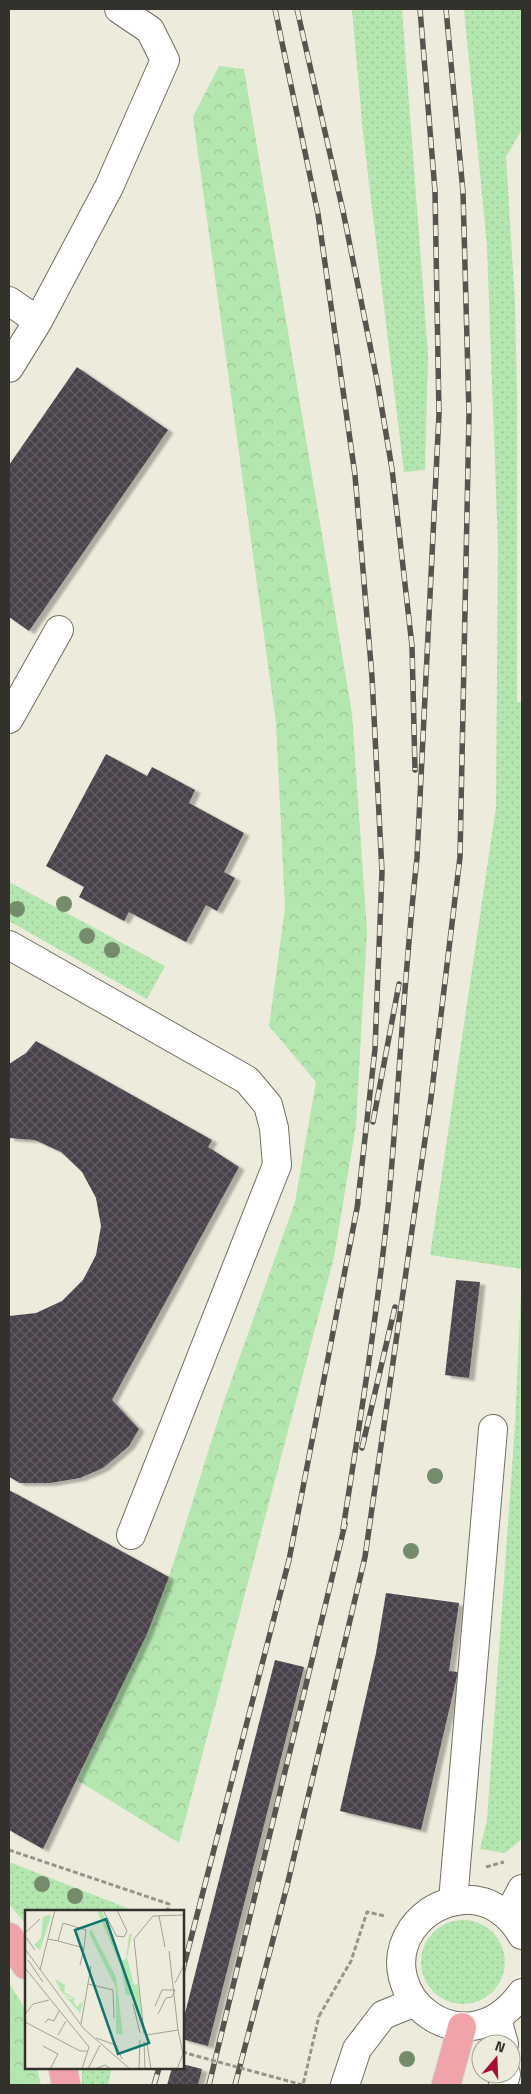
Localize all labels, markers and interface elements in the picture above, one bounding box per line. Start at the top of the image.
inset map [25,1910,184,2069]
north arrow [471,2034,521,2084]
text: N [492,2035,508,2058]

